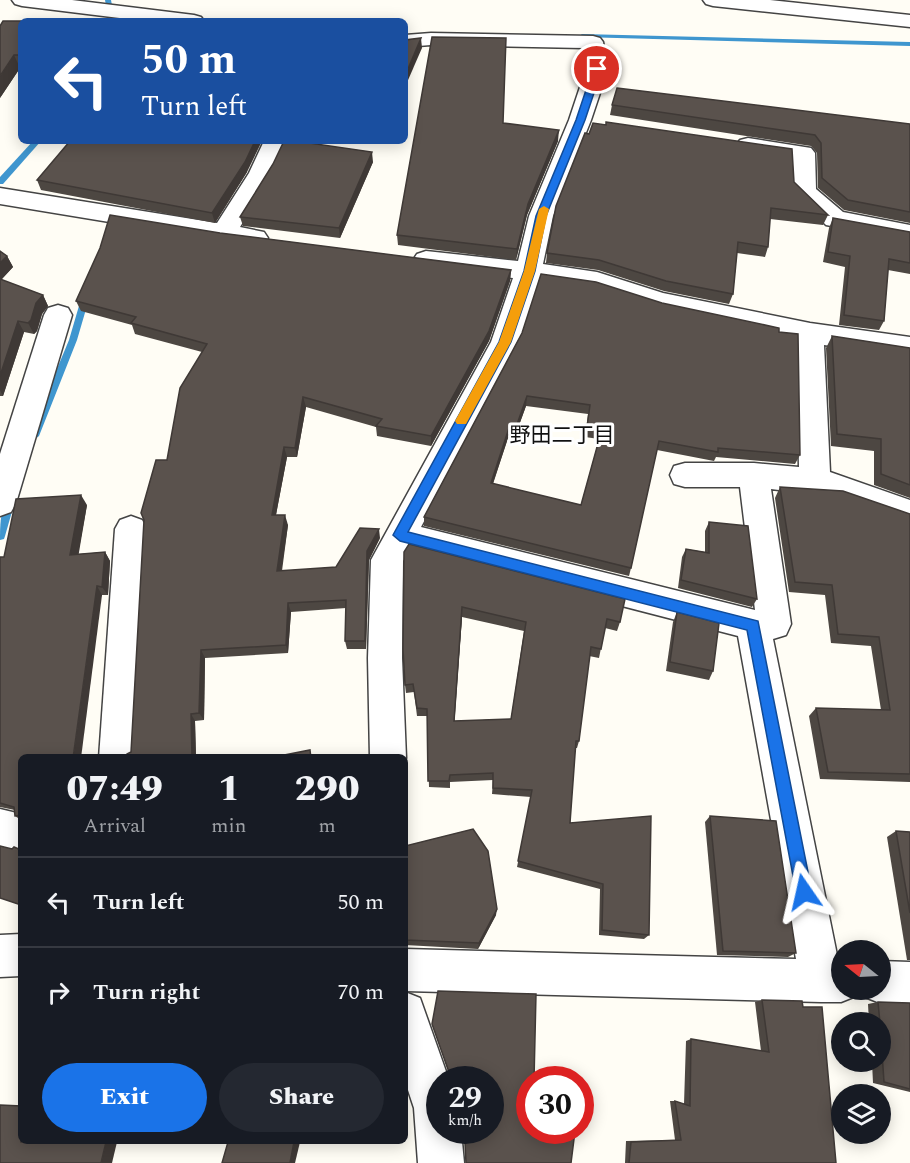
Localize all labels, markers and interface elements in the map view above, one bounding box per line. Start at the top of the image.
text: 50 m [141,29,236,92]
icon: left [42,42,120,120]
pin [571,43,622,94]
icon: arrive [580,52,613,85]
text: Turn left [141,86,247,128]
district label: 野田二丁目 [510,420,615,452]
text: 07:49 [66,762,163,817]
text: 1 [218,762,240,817]
text: 290 [295,762,360,817]
text: Arrival [84,811,146,841]
text: min [211,811,246,841]
text: m [319,811,336,841]
position arrow [772,860,836,924]
icon: left [42,886,75,919]
text: Turn left [93,886,185,919]
text: 50 m [338,886,384,919]
north arrow [831,940,891,1000]
map controls [831,940,891,1144]
icon: right [42,976,75,1009]
text: Turn right [93,976,200,1009]
text: 70 m [338,976,384,1009]
button: search [831,1012,891,1072]
button: Exit [42,1063,207,1132]
button: Share [219,1063,384,1132]
speed limit sign: 30 [516,1066,594,1144]
text: 29 [448,1075,482,1121]
button: layers [831,1084,891,1144]
text: km/h [448,1109,482,1132]

